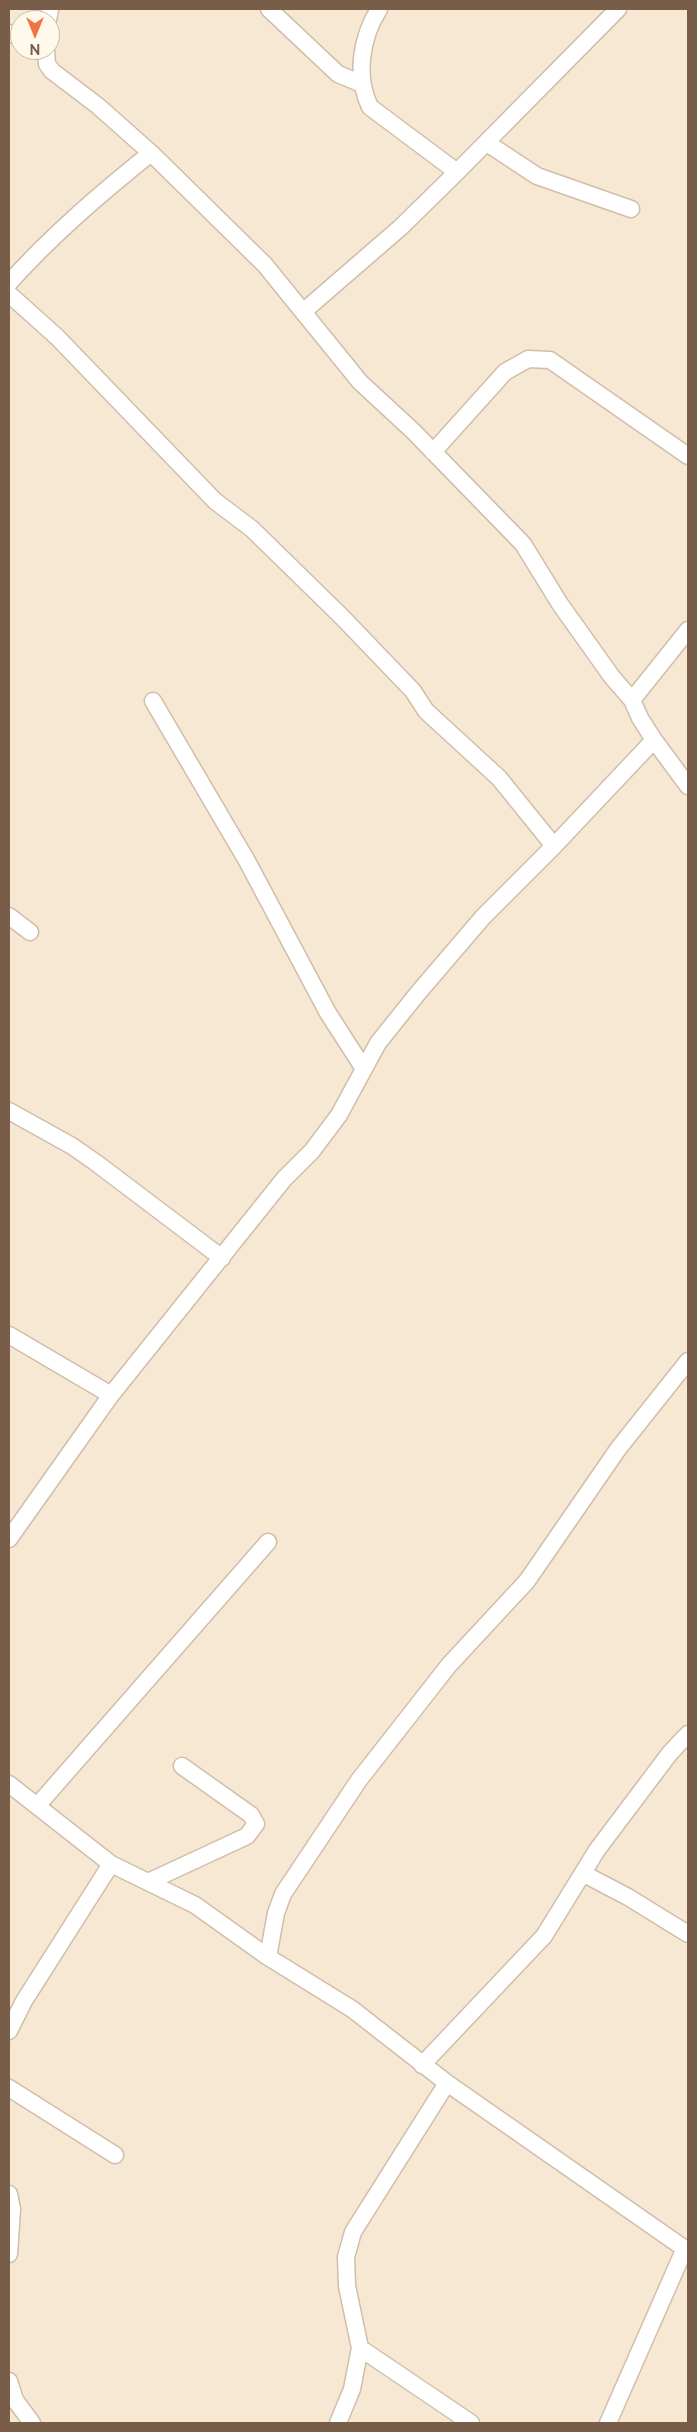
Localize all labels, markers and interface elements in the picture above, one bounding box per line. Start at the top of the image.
north arrow [10,10,60,60]
text: N [30,41,40,57]

